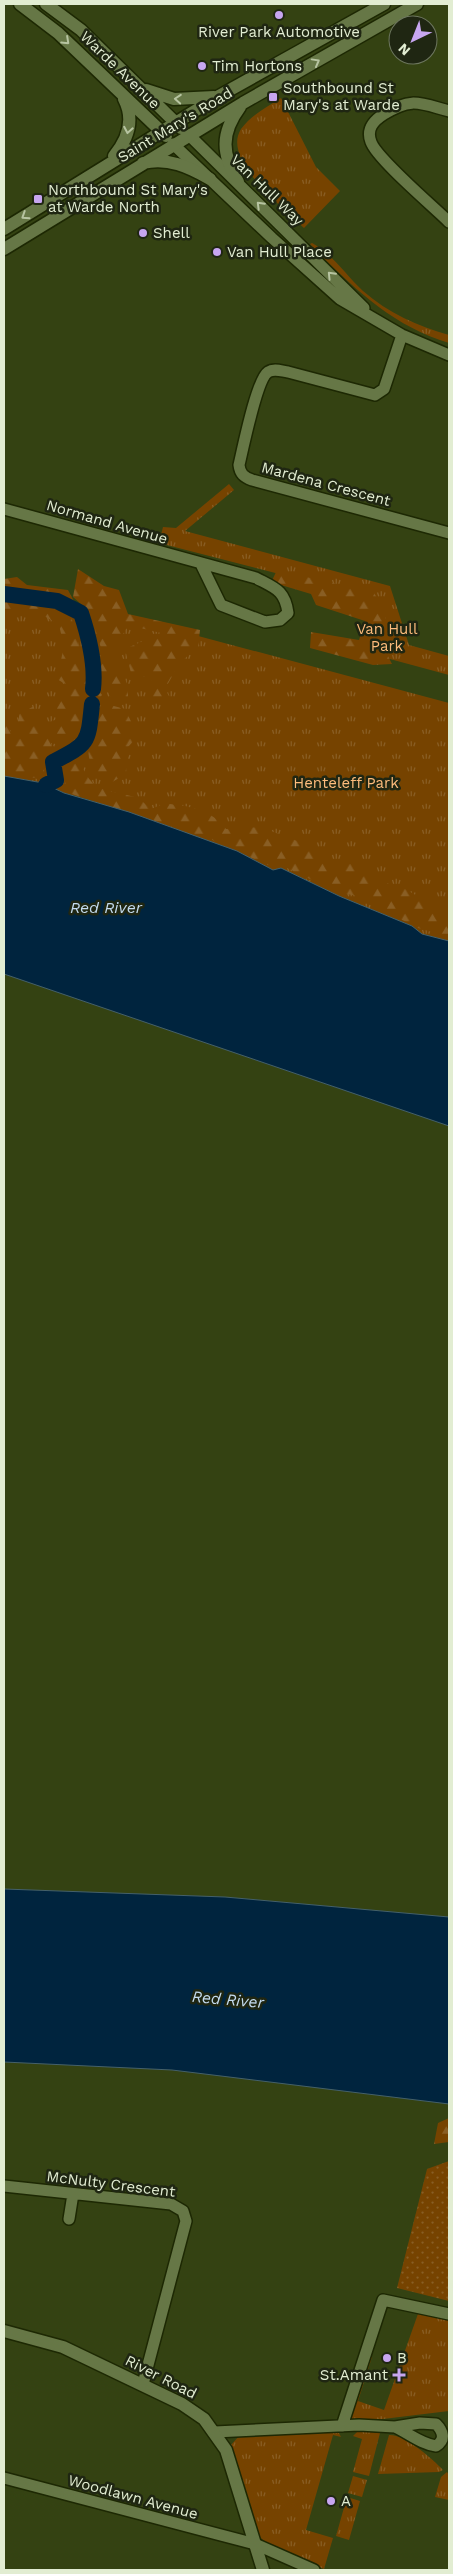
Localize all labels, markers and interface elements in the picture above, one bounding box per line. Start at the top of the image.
marker: River Park Automotive [273,9,285,21]
north arrow [388,15,438,65]
place label: River Park Automotive [198,23,360,41]
street label: Warde Avenue [76,27,164,113]
one-way arrow [60,35,69,44]
text: N [395,40,413,59]
place label: Tim Hortons [212,57,302,75]
one-way arrow [311,58,320,68]
marker: Tim Hortons [196,60,208,72]
place label: Southbound St Mary's at Warde [283,79,400,114]
street label: Saint Mary's Road [114,84,236,166]
marker: Southbound St Mary's at Warde [267,91,279,103]
one-way arrow [174,94,182,105]
one-way arrow [123,125,133,134]
street label: Van Hull Way [227,151,308,230]
place label: Northbound St Mary's at Warde North [48,181,208,216]
marker: Northbound St Mary's at Warde North [32,193,44,205]
one-way arrow [257,202,266,211]
one-way arrow [21,210,30,219]
place label: Shell [153,224,190,242]
marker: Shell [137,227,149,239]
place label: Van Hull Place [227,243,332,261]
marker: Van Hull Place [211,246,223,258]
one-way arrow [327,272,336,281]
street label: Mardena Crescent [259,458,393,510]
street label: Normand Avenue [44,496,170,548]
park label: Van Hull Park [356,620,418,655]
park label: Henteleff Park [293,774,399,792]
water label: Red River [70,898,143,917]
water label: Red River [191,1987,265,2012]
street label: McNulty Crescent [46,2167,177,2201]
place label: B [397,2349,407,2367]
street label: River Road [122,2351,200,2403]
marker: B [381,2352,393,2364]
place label: St.Amant [320,2366,389,2384]
marker: St.Amant [392,2368,406,2382]
street label: Woodlawn Avenue [66,2471,200,2523]
place label: A [341,2492,351,2510]
marker: A [325,2495,337,2507]

